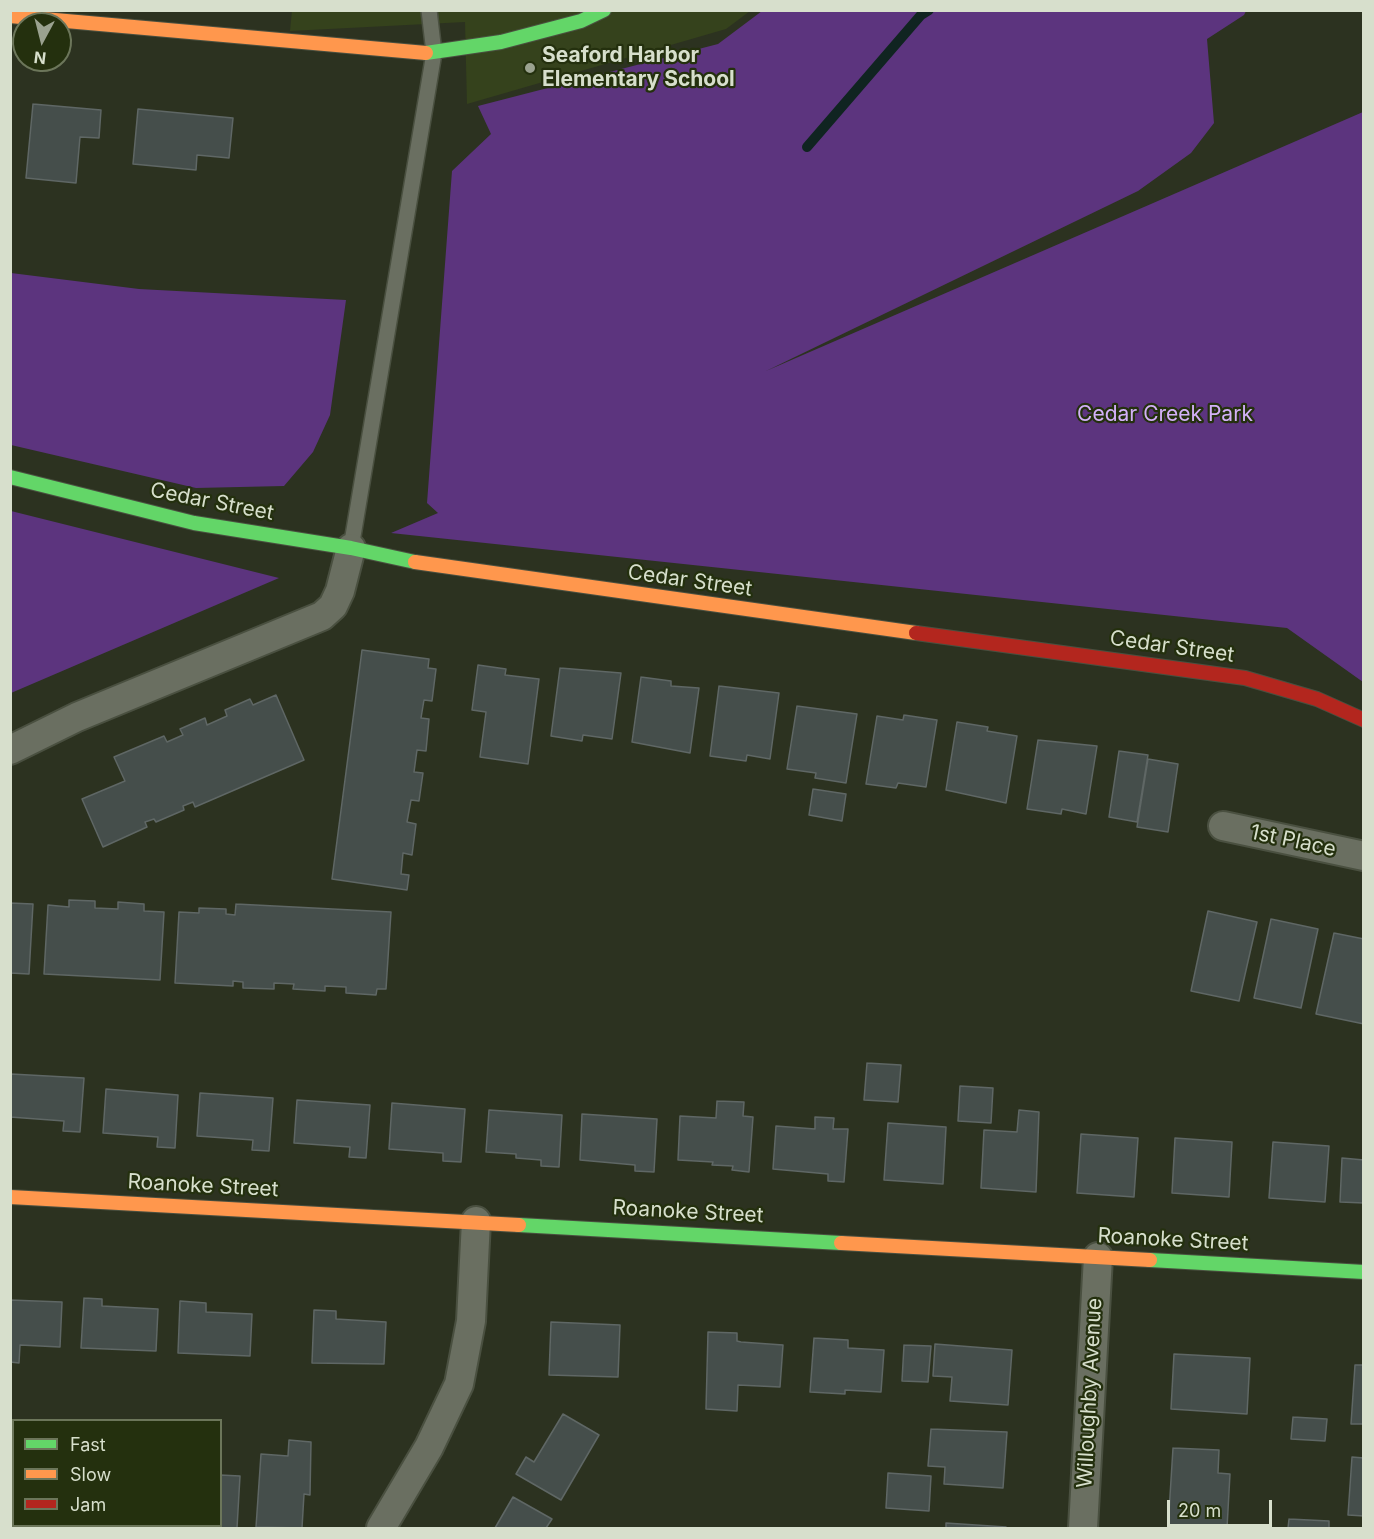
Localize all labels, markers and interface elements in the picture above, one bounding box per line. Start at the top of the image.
north arrow [12,12,72,72]
place label: Seaford Harbor Elementary School [542,43,735,93]
text: N [33,47,47,69]
marker: Seaford Harbor Elementary School [523,61,537,75]
park label: Cedar Creek Park [1077,402,1253,428]
street label: Cedar Street [148,478,276,526]
street label: Cedar Street [626,560,754,602]
street label: Cedar Street [1108,626,1236,668]
street label: 1st Place [1248,820,1338,862]
street label: Roanoke Street [127,1169,279,1203]
street label: Roanoke Street [612,1195,764,1229]
street label: Roanoke Street [1097,1223,1249,1257]
street label: Willoughby Avenue [1072,1297,1108,1489]
legend [12,1419,222,1527]
text: Fast [70,1434,106,1455]
text: Slow [70,1464,111,1485]
scale bar [1170,1488,1275,1526]
text: Jam [70,1494,106,1515]
text: 20 m [1178,1500,1221,1521]

